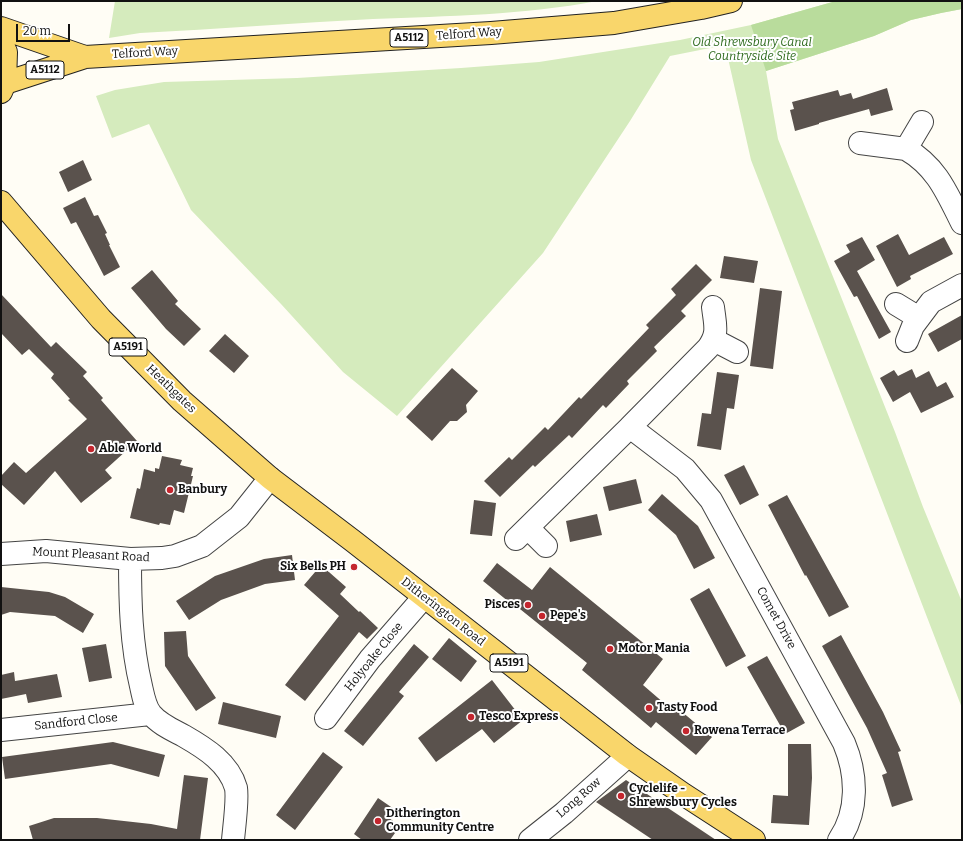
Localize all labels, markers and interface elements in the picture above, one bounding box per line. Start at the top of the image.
scale bar [18,16,72,42]
text: 20 m [23,24,51,38]
street label: Telford Way [436,25,502,43]
road number: A5112 [390,29,428,47]
park label: Old Shrewsbury Canal Countryside Site [692,36,812,64]
street label: Telford Way [112,44,178,62]
road number: A5112 [26,61,64,79]
road number: A5191 [109,338,147,356]
street label: Heathgates [143,362,199,416]
place label: Able World [99,442,162,456]
marker: Able World [86,444,96,454]
place label: Banbury [178,483,227,497]
marker: Banbury [165,485,175,495]
street label: Mount Pleasant Road [32,545,150,565]
place label: Six Bells PH [280,560,346,574]
marker: Six Bells PH [349,562,359,572]
street label: Ditherington Road [398,575,488,649]
street label: Comet Drive [753,584,799,652]
place label: Pisces [485,598,520,612]
marker: Pisces [523,600,533,610]
place label: Pepe's [550,609,586,623]
marker: Pepe's [537,611,547,621]
street label: Holyoake Close [342,620,406,694]
place label: Motor Mania [618,642,690,656]
marker: Motor Mania [605,644,615,654]
road number: A5191 [490,654,528,672]
place label: Tasty Food [657,701,717,715]
marker: Tasty Food [644,703,654,713]
street label: Sandford Close [34,710,118,734]
place label: Tesco Express [479,710,558,724]
marker: Tesco Express [466,712,476,722]
place label: Rowena Terrace [694,724,785,738]
marker: Rowena Terrace [681,726,691,736]
street label: Long Row [554,775,604,821]
place label: Cyclelife - Shrewsbury Cycles [629,782,737,810]
marker: Cyclelife - Shrewsbury Cycles [616,791,626,801]
place label: Ditherington Community Centre [386,807,494,835]
marker: Ditherington Community Centre [373,816,383,826]

